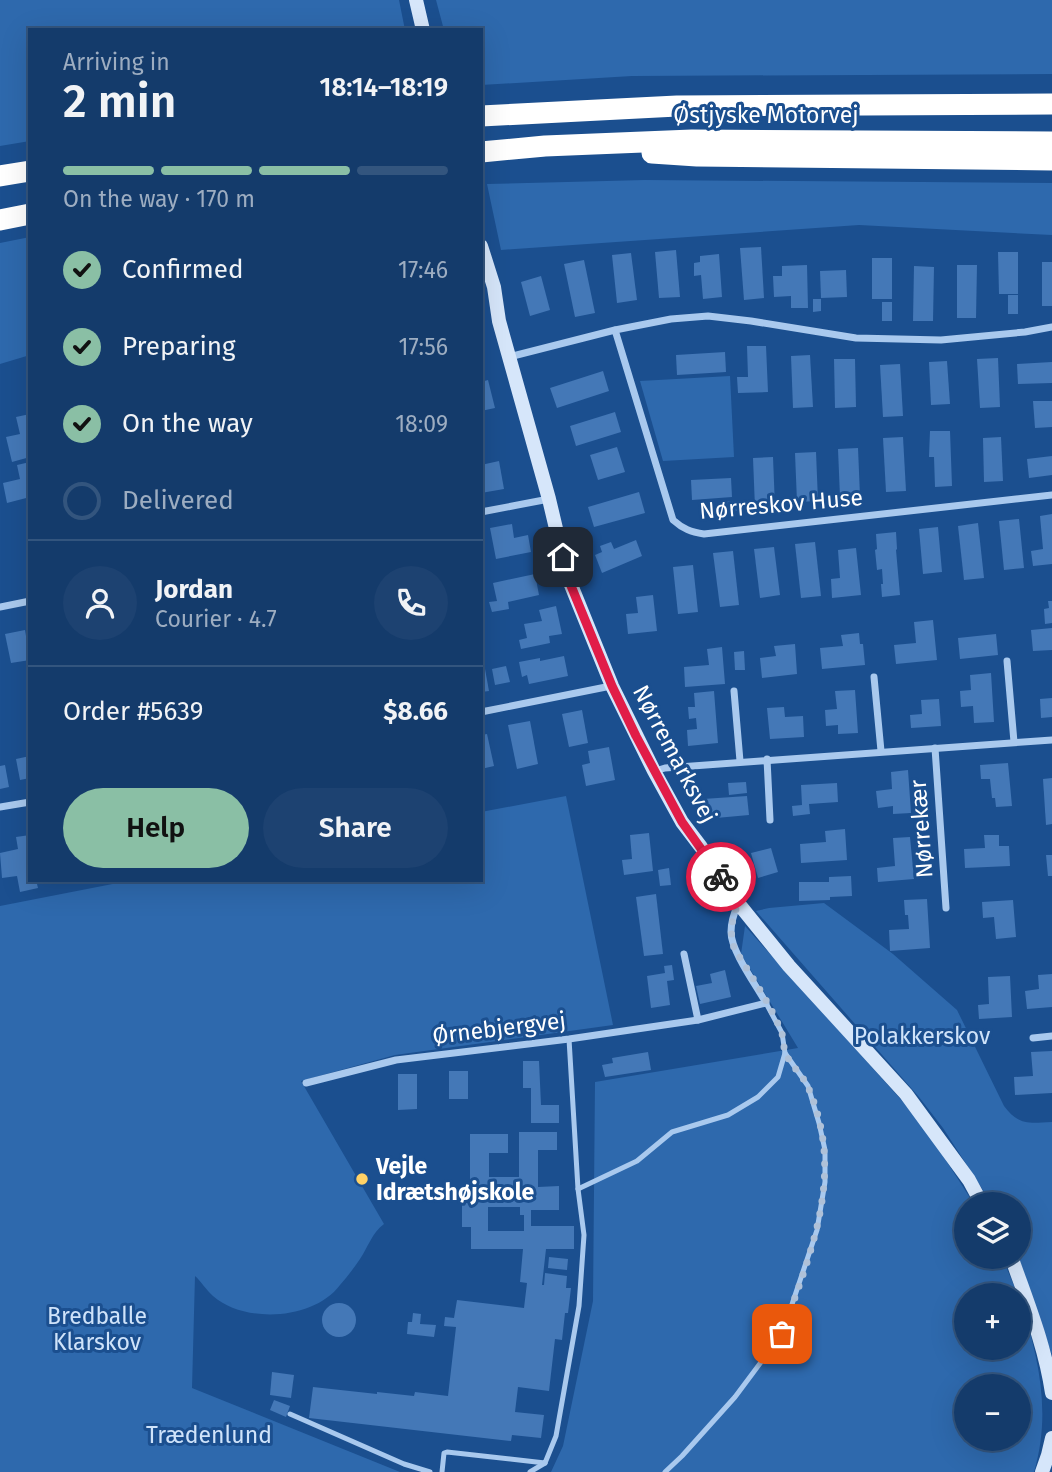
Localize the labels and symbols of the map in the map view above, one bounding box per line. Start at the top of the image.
street label: Østjyske Motorvej [673,101,859,129]
street label: Nørreskov Huse [698,483,864,525]
pin [533,527,593,587]
street label: Nørremarksvej [627,680,723,828]
street label: Nørrekær [904,779,938,879]
courier [686,842,756,912]
street label: Ørnebjergvej [431,1006,567,1050]
park label: Polakkerskov [854,1022,991,1050]
place label: Vejle Idrætshøjskole [375,1152,534,1206]
marker: Vejle Idrætshøjskole [354,1171,370,1187]
park label: Bredballe Klarskov [47,1302,147,1356]
pin [752,1304,812,1364]
park label: Trædenlund [146,1421,272,1449]

